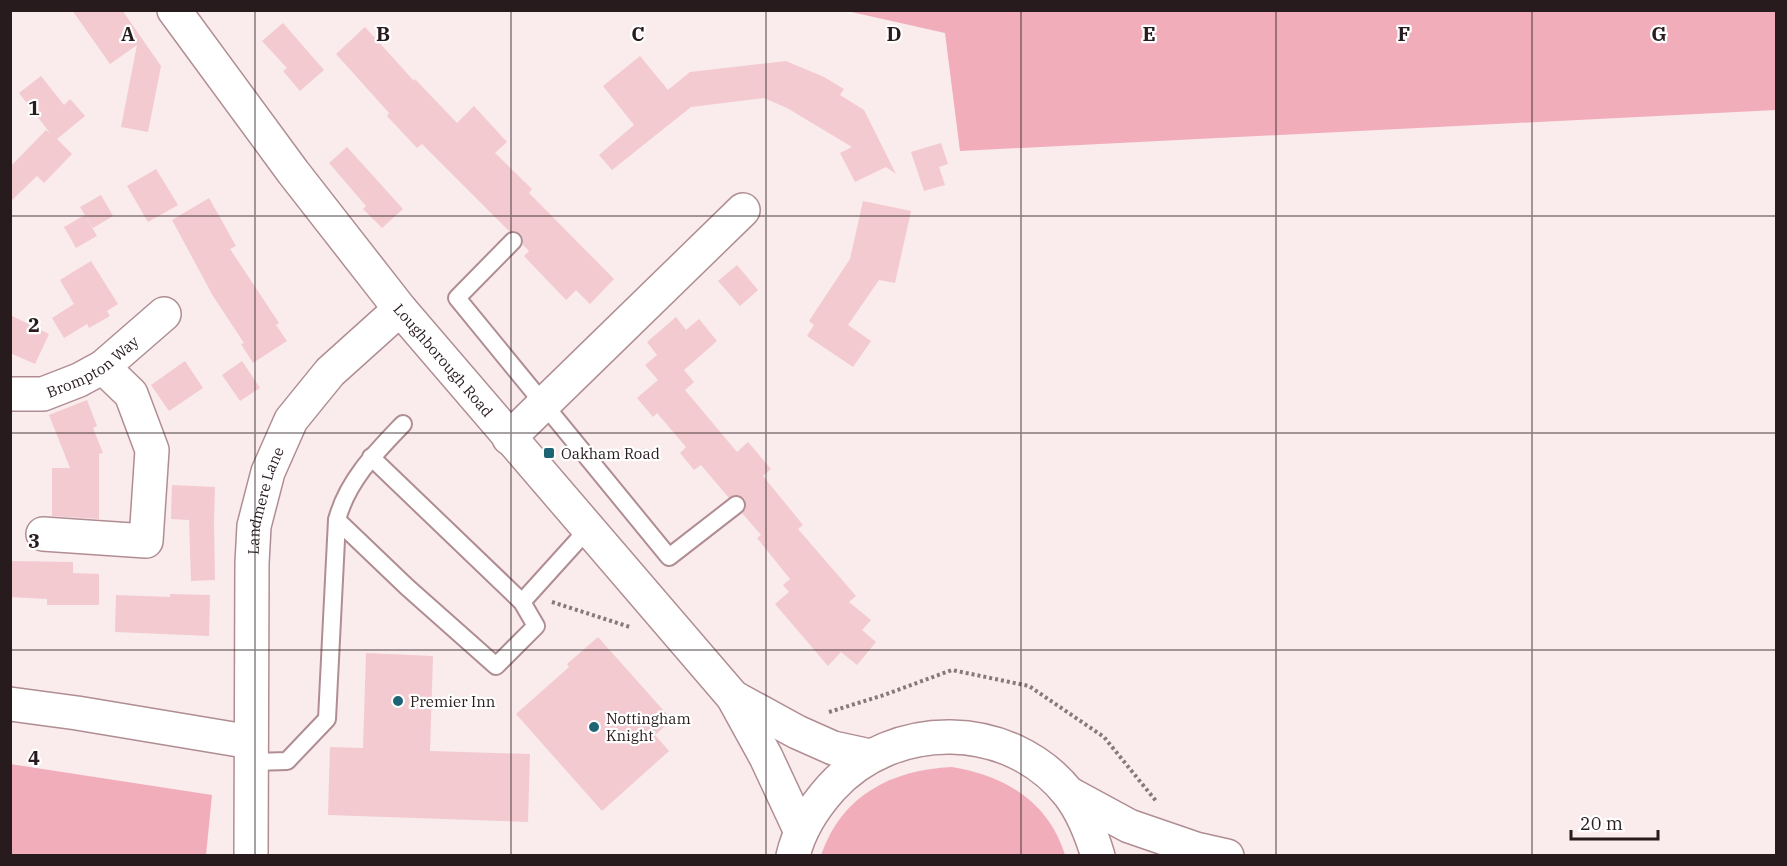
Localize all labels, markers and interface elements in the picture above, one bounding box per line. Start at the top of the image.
text: A [121,20,135,47]
text: B [376,20,390,47]
text: C [631,20,645,47]
text: D [886,20,902,47]
text: E [1142,20,1156,47]
text: F [1398,20,1410,47]
text: G [1651,20,1667,47]
text: 1 [28,94,40,121]
street label: Loughborough Road [390,299,498,420]
text: 2 [28,311,40,338]
street label: Brompton Way [44,331,142,401]
street label: Landmere Lane [243,444,288,555]
place label: Oakham Road [561,444,660,463]
marker: Oakham Road [542,446,556,460]
text: 3 [28,527,40,554]
place label: Premier Inn [410,692,496,711]
marker: Premier Inn [391,694,405,708]
place label: Nottingham Knight [606,709,691,745]
marker: Nottingham Knight [587,720,601,734]
text: 4 [28,744,40,771]
scale bar [1571,803,1658,841]
text: 20 m [1580,812,1623,835]

